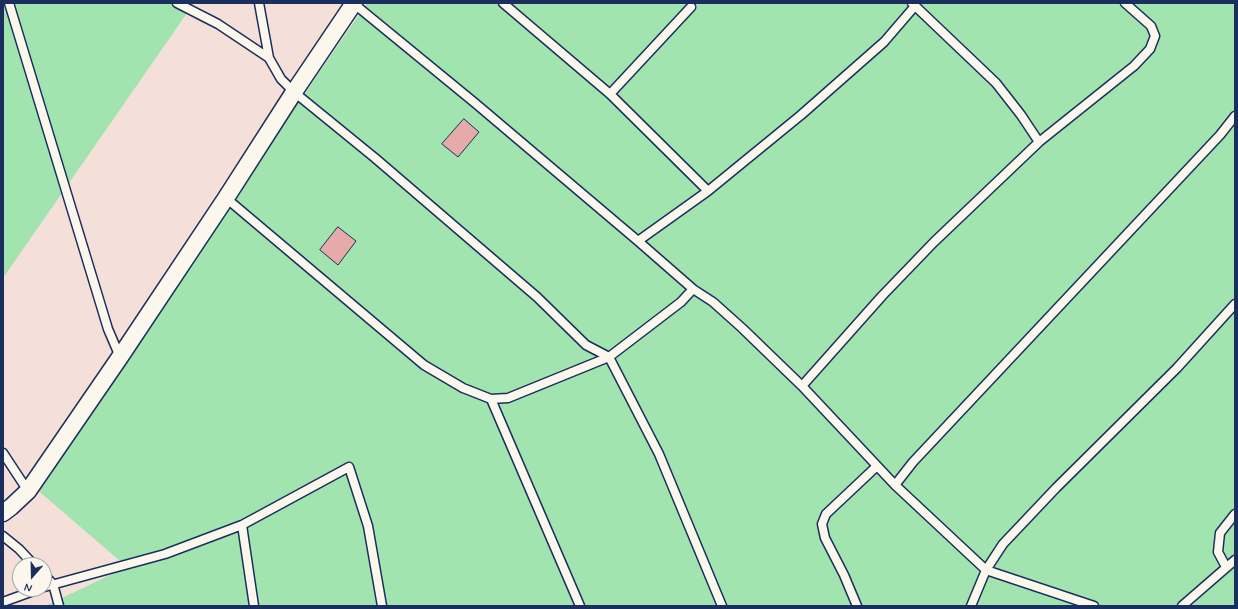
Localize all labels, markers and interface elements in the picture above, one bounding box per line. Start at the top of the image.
north arrow [12,557,52,597]
text: N [22,580,34,595]

